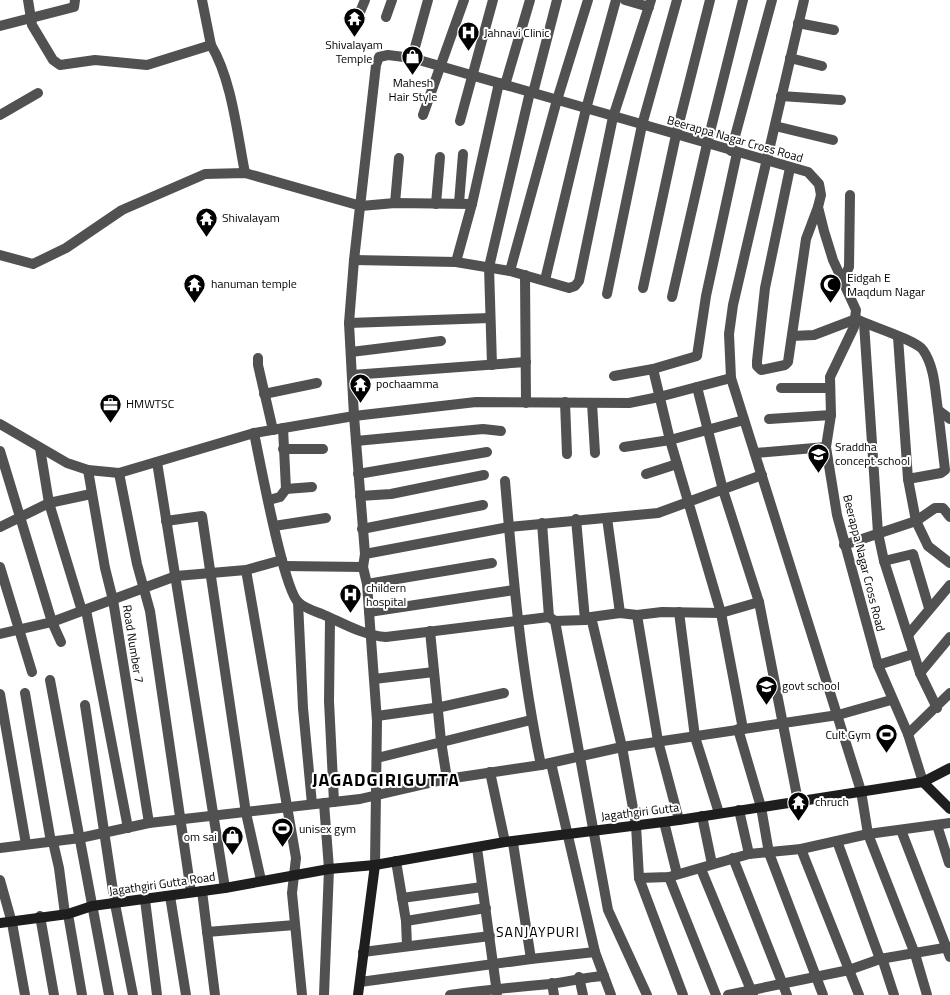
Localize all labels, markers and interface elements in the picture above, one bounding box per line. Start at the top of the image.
temple icon: Shivalayam Temple [342,6,366,37]
hospital icon: Jahnavi Clinic [456,21,480,52]
place label: Jahnavi Clinic [484,23,550,42]
place label: Shivalayam Temple [325,35,383,68]
shop icon: Mahesh Hair Style [401,44,425,75]
place label: Mahesh Hair Style [389,73,437,106]
street label: Beerappa Nagar Cross Road [665,110,805,167]
temple icon: Shivalayam [194,206,218,237]
place label: Shivalayam [222,208,280,227]
place label: Eidgah E Maqdum Nagar [847,268,925,301]
temple icon: hanuman temple [183,272,207,303]
mosque icon: Eidgah E Maqdum Nagar [819,273,843,304]
place label: hanuman temple [211,274,297,293]
temple icon: pochaamma [348,372,372,403]
place label: pochaamma [376,374,438,393]
office icon: HMWTSC [98,392,122,423]
place label: HMWTSC [126,394,175,413]
place label: Sraddha concept school [835,437,910,470]
school or university icon: Sraddha concept school [807,442,831,473]
street label: Beerappa Nagar Cross Road [838,492,891,633]
place label: childern hospital [366,578,406,611]
hospital icon: childern hospital [338,583,362,614]
street label: Road Number 7 [118,603,149,684]
school or university icon: govt school [754,674,778,705]
place label: govt school [782,676,840,695]
sports icon: Cult Gym [875,723,899,754]
place label: Cult Gym [825,725,871,744]
district label: JAGADGIRIGUTTA [312,766,460,793]
temple icon: chruch [787,790,811,821]
place label: chruch [815,792,849,811]
street label: Jagathgiri Gutta [600,797,680,826]
sports icon: unisex gym [271,817,295,848]
place label: unisex gym [299,819,356,838]
shop icon: om sai [221,825,245,856]
place label: om sai [184,827,217,846]
street label: Jagathgiri Gutta Road [107,867,216,900]
district label: SANJAYPURI [496,921,580,942]

